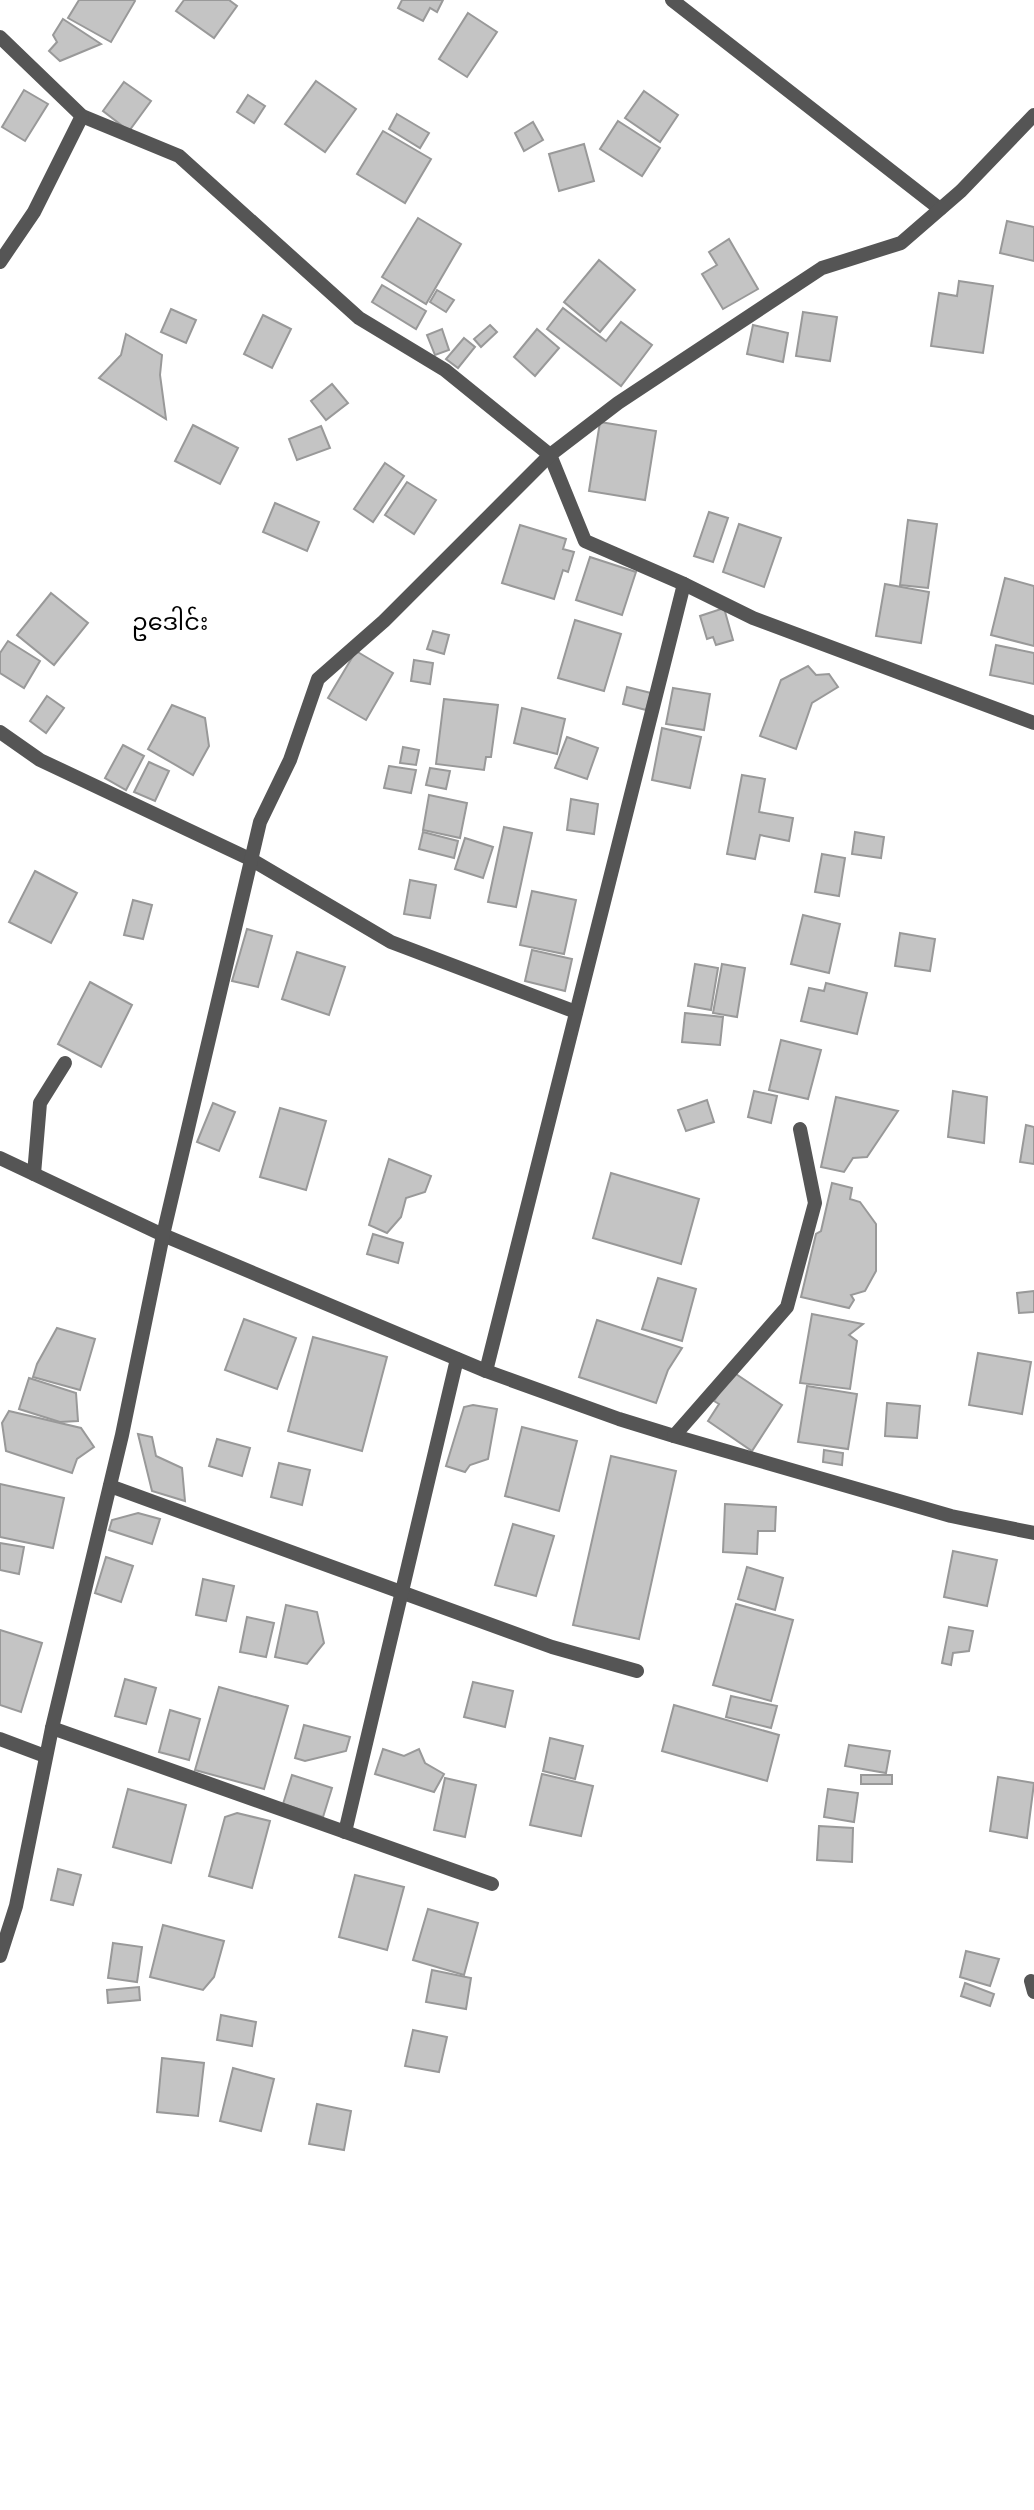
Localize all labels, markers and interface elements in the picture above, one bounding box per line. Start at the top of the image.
district label: ဥဒေါင်း [132,606,208,641]

